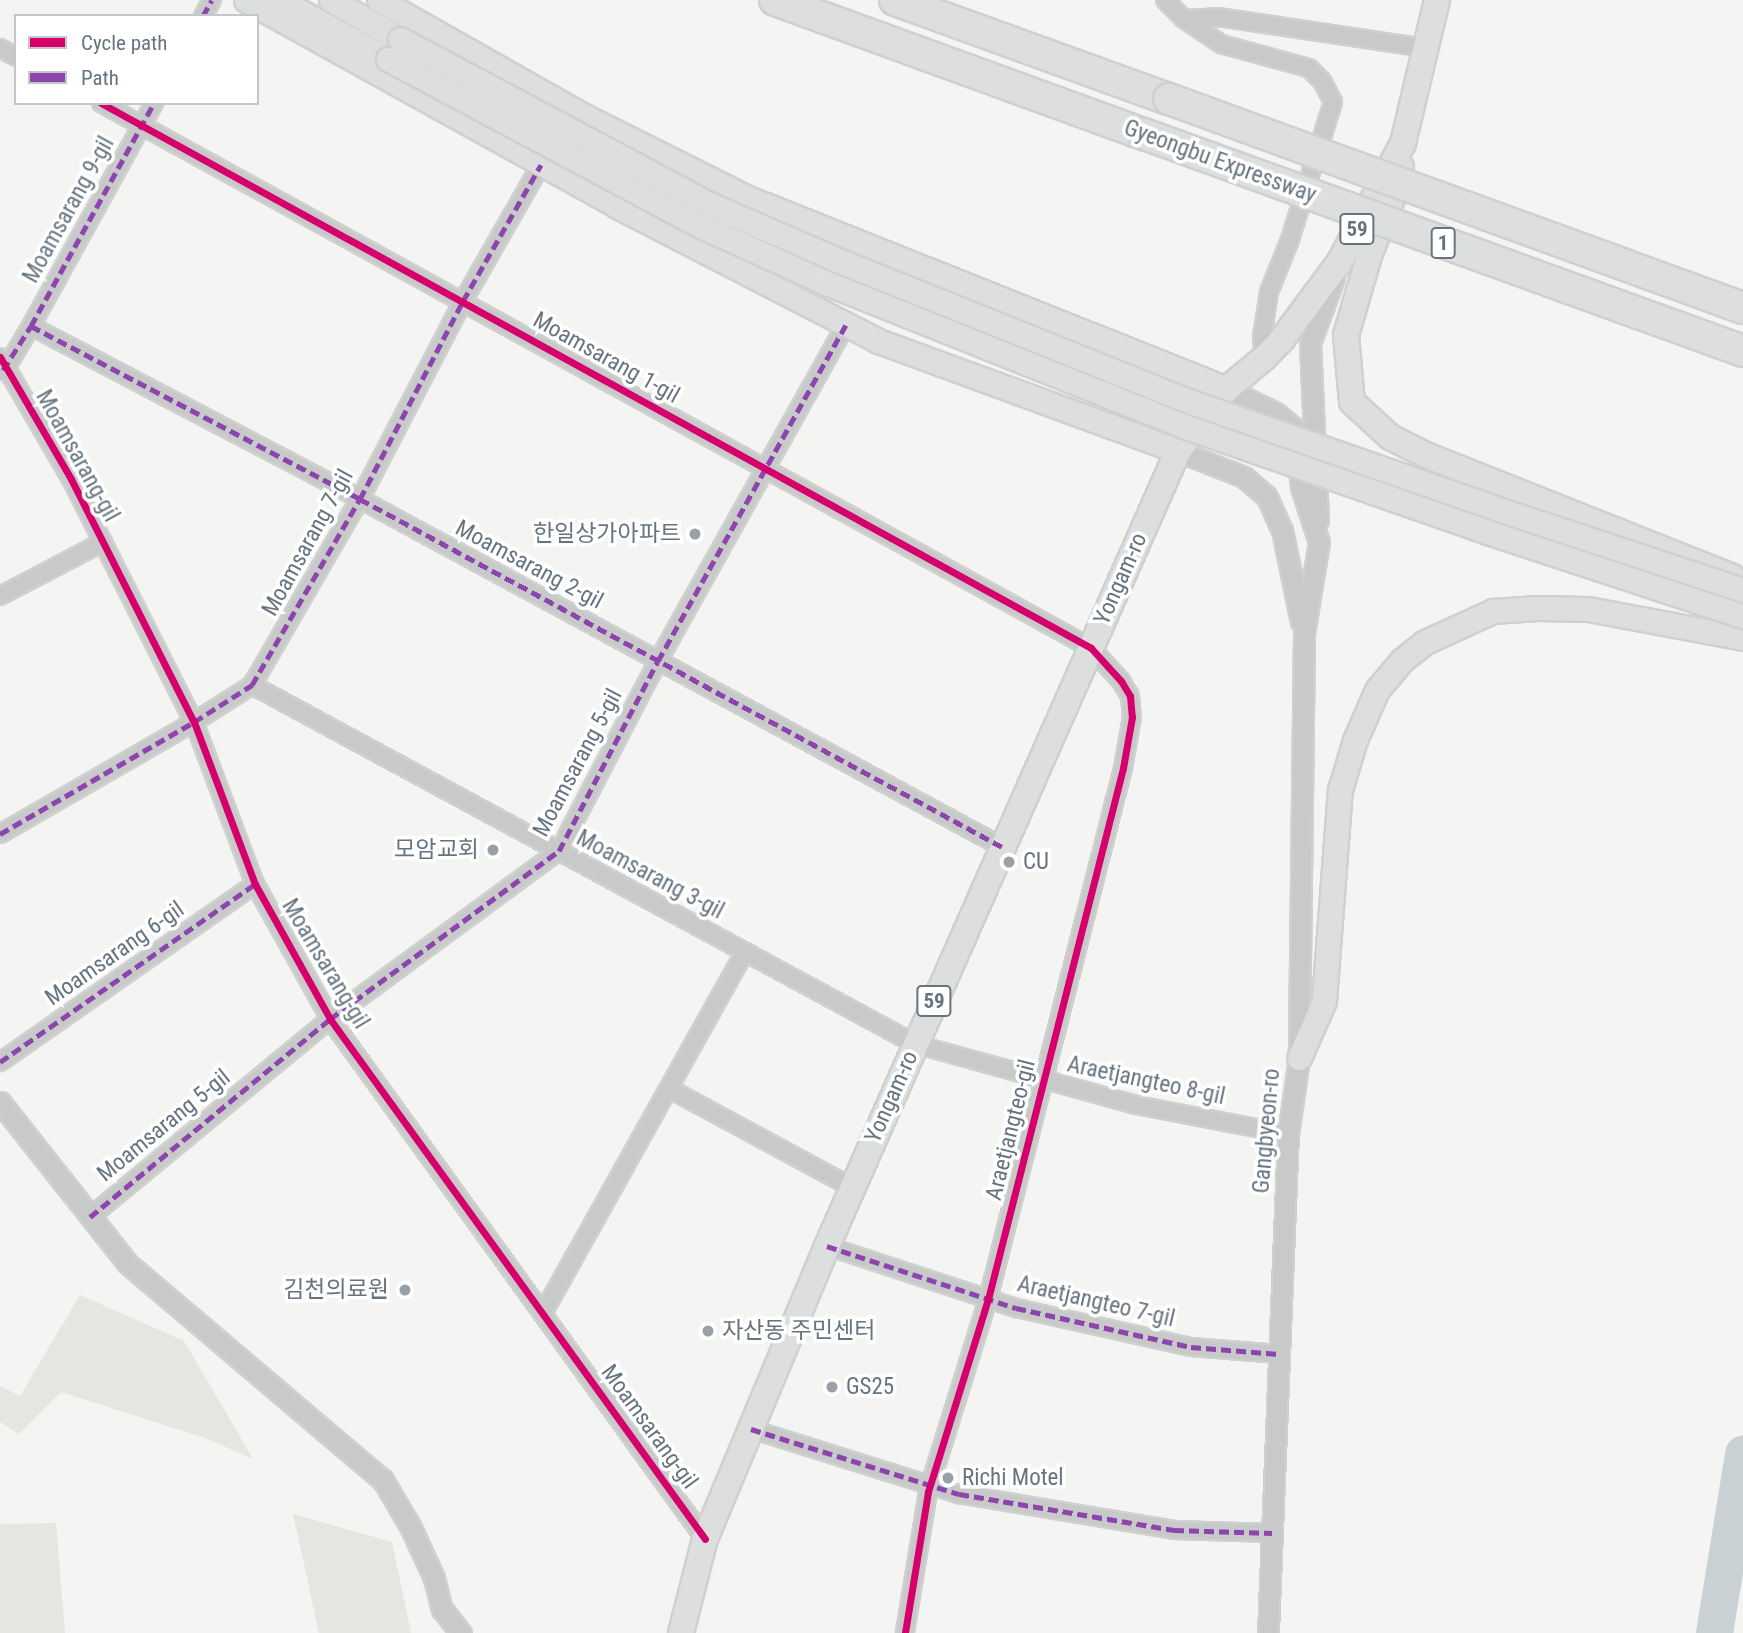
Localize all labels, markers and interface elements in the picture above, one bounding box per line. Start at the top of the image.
legend [14,14,259,105]
text: Cycle path [81,31,167,55]
text: Path [81,66,119,90]
street label: Gyeongbu Expressway [1120,114,1320,210]
street label: Moamsarang 9-gil [17,132,121,288]
road number: 59 [1338,212,1376,246]
road number: 1 [1429,226,1457,260]
street label: Moamsarang 1-gil [528,306,684,410]
street label: Moamsarang-gil [29,385,125,527]
street label: Moamsarang 7-gil [256,465,360,621]
street label: Moamsarang 2-gil [451,515,607,615]
place label: 한일상가아파트 [533,520,681,548]
marker: 한일상가아파트 [687,526,703,542]
street label: Yongam-ro [1089,529,1153,629]
street label: Moamsarang 5-gil [528,685,628,841]
street label: Moamsarang 3-gil [572,825,728,925]
place label: 모암교회 [394,836,479,864]
marker: 모암교회 [485,842,501,858]
place label: CU [1023,848,1049,876]
marker: CU [1001,854,1017,870]
street label: Moamsarang-gil [275,894,375,1034]
street label: Moamsarang 6-gil [40,896,190,1012]
road number: 59 [915,984,953,1018]
street label: Yongam-ro [860,1047,924,1147]
street label: Araetjangteo 8-gil [1065,1051,1227,1111]
street label: Araetjangteo-gil [980,1057,1042,1203]
street label: Moamsarang 5-gil [92,1064,236,1188]
street label: Gangbyeon-ro [1248,1067,1286,1195]
street label: Araetjangteo 7-gil [1015,1271,1177,1333]
place label: 김천의료원 [283,1276,389,1304]
marker: 김천의료원 [395,1280,415,1300]
place label: 자산동 주민센터 [722,1317,875,1345]
marker: 자산동 주민센터 [700,1323,716,1339]
street label: Moamsarang-gil [595,1360,703,1494]
place label: GS25 [846,1373,894,1401]
marker: GS25 [824,1379,840,1395]
place label: Richi Motel [962,1464,1064,1492]
marker: Richi Motel [940,1470,956,1486]

